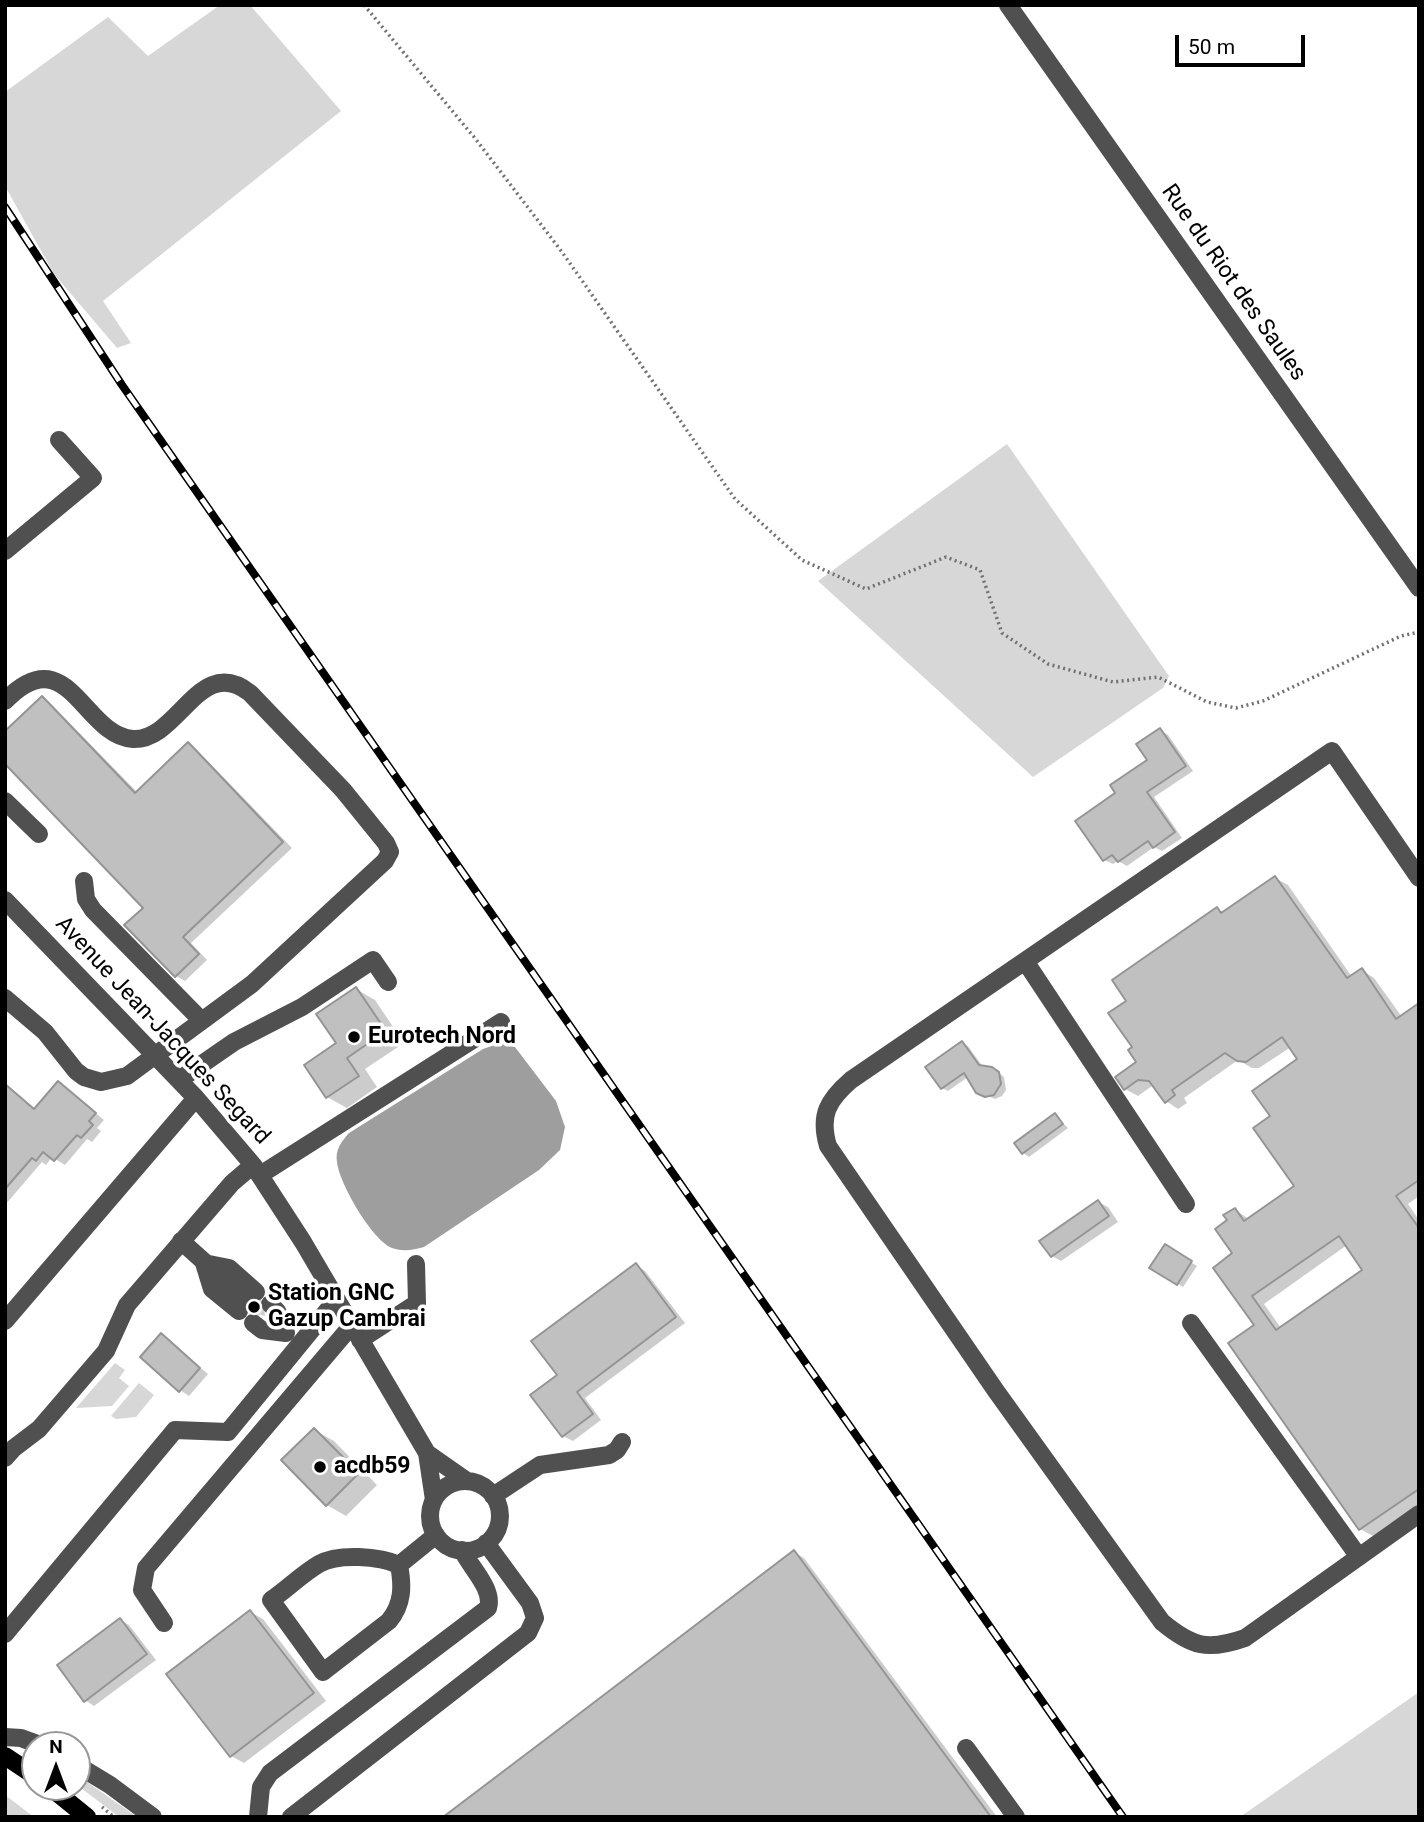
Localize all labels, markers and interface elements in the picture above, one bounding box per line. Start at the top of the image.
scale bar [1179,21,1308,65]
text: 50 m [1188,35,1235,59]
street label: Rue du Riot des Saules [1155,179,1311,387]
street label: Avenue Jean-Jacques Segard [49,911,275,1151]
place label: Eurotech Nord [368,1023,516,1051]
marker: Eurotech Nord [346,1029,362,1045]
place label: Station GNC Gazup Cambrai [268,1280,426,1334]
marker: Station GNC Gazup Cambrai [246,1299,262,1315]
place label: acdb59 [334,1453,411,1481]
marker: acdb59 [312,1459,328,1475]
north arrow [21,1731,91,1801]
text: N [49,1735,63,1758]

